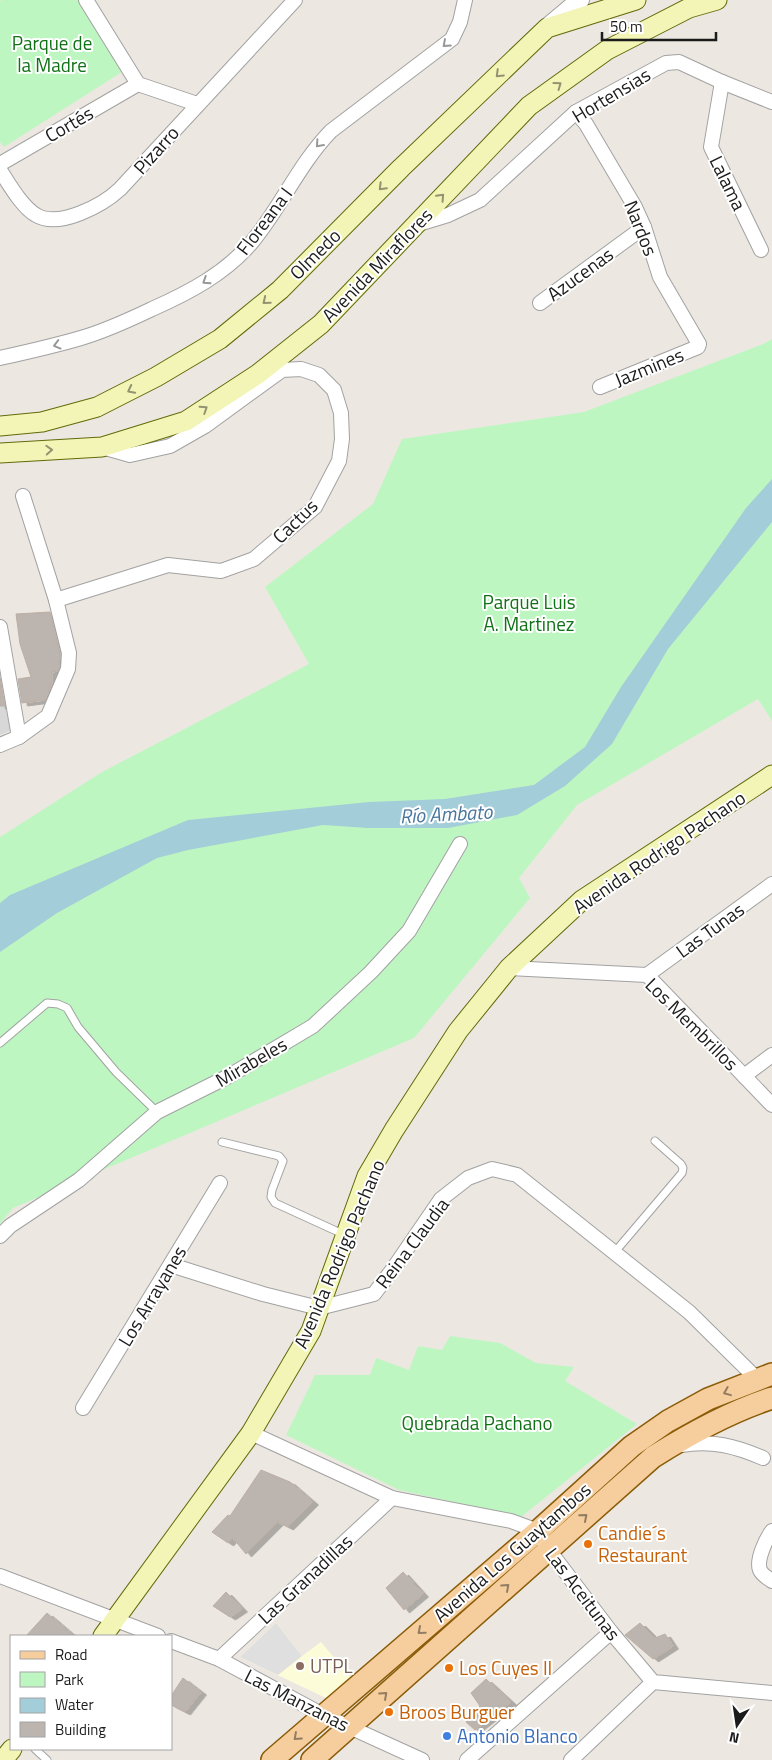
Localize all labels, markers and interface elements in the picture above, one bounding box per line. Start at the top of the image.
scale bar [602,10,716,42]
text: 50 m [610,15,643,38]
park label: Parque de la Madre [12,28,92,79]
one-way arrow [443,38,452,47]
street label: Hortensias [566,60,656,129]
one-way arrow [496,68,505,77]
one-way arrow [552,82,562,91]
street label: Cortés [39,98,99,149]
street label: Pizarro [126,119,185,180]
one-way arrow [316,138,325,147]
street label: Lalama [703,150,754,216]
street label: Floreana I [228,181,299,261]
one-way arrow [379,181,388,190]
one-way arrow [435,194,444,203]
street label: Nardos [617,196,666,260]
street label: Avenida Miraflores [314,201,439,328]
street label: Olmedo [282,221,347,286]
street label: Azucenas [540,239,619,308]
one-way arrow [202,275,211,284]
one-way arrow [263,295,272,304]
one-way arrow [52,339,61,350]
street label: Jazmines [610,339,688,394]
one-way arrow [127,384,136,394]
one-way arrow [198,406,207,415]
one-way arrow [45,445,53,456]
street label: Cactus [265,491,324,550]
park label: Parque Luis A. Martinez [483,587,576,638]
street label: Avenida Rodrigo Pachano [566,783,751,920]
water label: Río Ambato [399,796,494,831]
street label: Las Tunas [669,895,750,964]
street label: Los Membrillos [639,970,746,1077]
street label: Mirabeles [209,1029,292,1094]
street label: Avenida Rodrigo Pachano [286,1155,392,1353]
street label: Reina Claudia [368,1191,456,1294]
street label: Los Arrayanes [110,1240,193,1352]
one-way arrow [723,1386,731,1396]
park label: Quebrada Pachano [402,1408,553,1437]
street label: Avenida Los Guaytambos [426,1475,597,1629]
one-way arrow [579,1514,588,1523]
place label: Candie´s Restaurant [598,1518,687,1569]
street label: Las Granadillas [251,1527,359,1630]
marker: Candie´s Restaurant [582,1538,594,1550]
street label: Las Aceitunas [539,1541,628,1647]
one-way arrow [500,1584,509,1593]
one-way arrow [417,1625,426,1634]
legend [10,1635,172,1750]
text: Road [55,1643,87,1666]
place label: UTPL [310,1651,353,1680]
place label: Los Cuyes II [459,1653,552,1682]
marker: UTPL [294,1660,306,1672]
street label: Las Manzanas [240,1661,355,1738]
marker: Los Cuyes II [443,1662,455,1674]
text: Park [55,1668,84,1691]
one-way arrow [379,1692,388,1701]
text: Water [55,1693,94,1716]
place label: Broos Burguer [399,1697,515,1726]
north arrow [712,1700,762,1750]
marker: Broos Burguer [383,1706,395,1718]
text: Building [55,1718,106,1741]
place label: Antonio Blanco [457,1721,578,1750]
text: N [727,1727,741,1749]
marker: Antonio Blanco [441,1730,453,1742]
one-way arrow [294,1732,303,1741]

